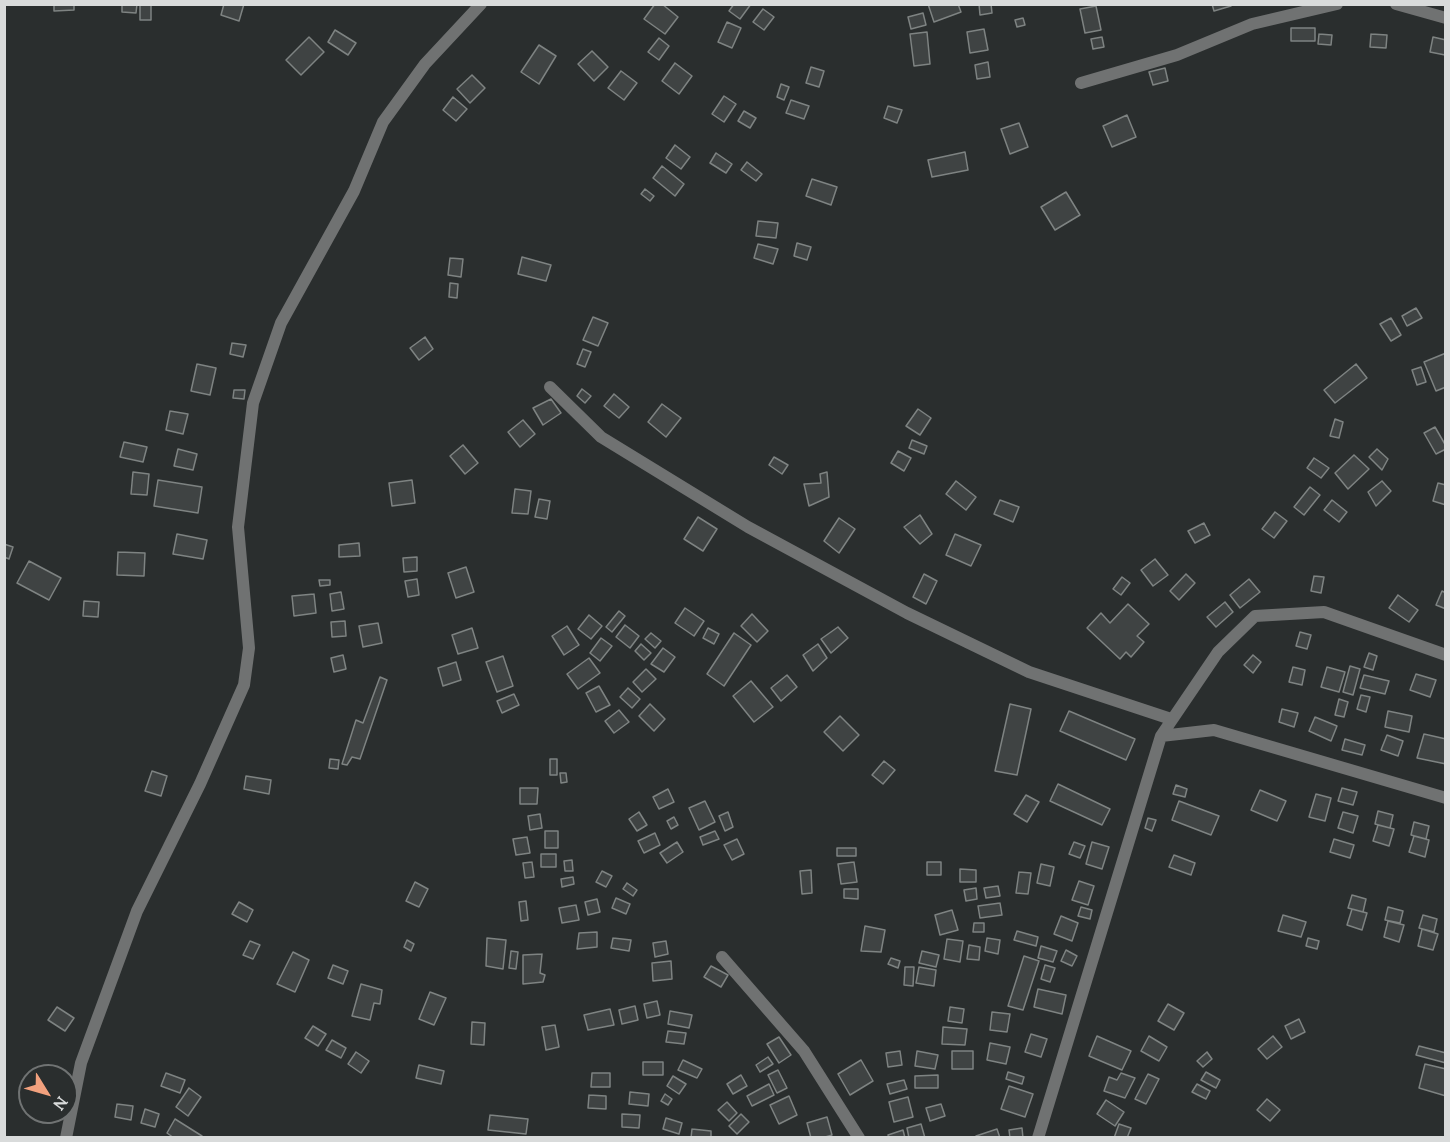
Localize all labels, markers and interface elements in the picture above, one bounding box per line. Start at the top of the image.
north arrow [18,1064,78,1124]
text: N [49,1093,72,1115]

